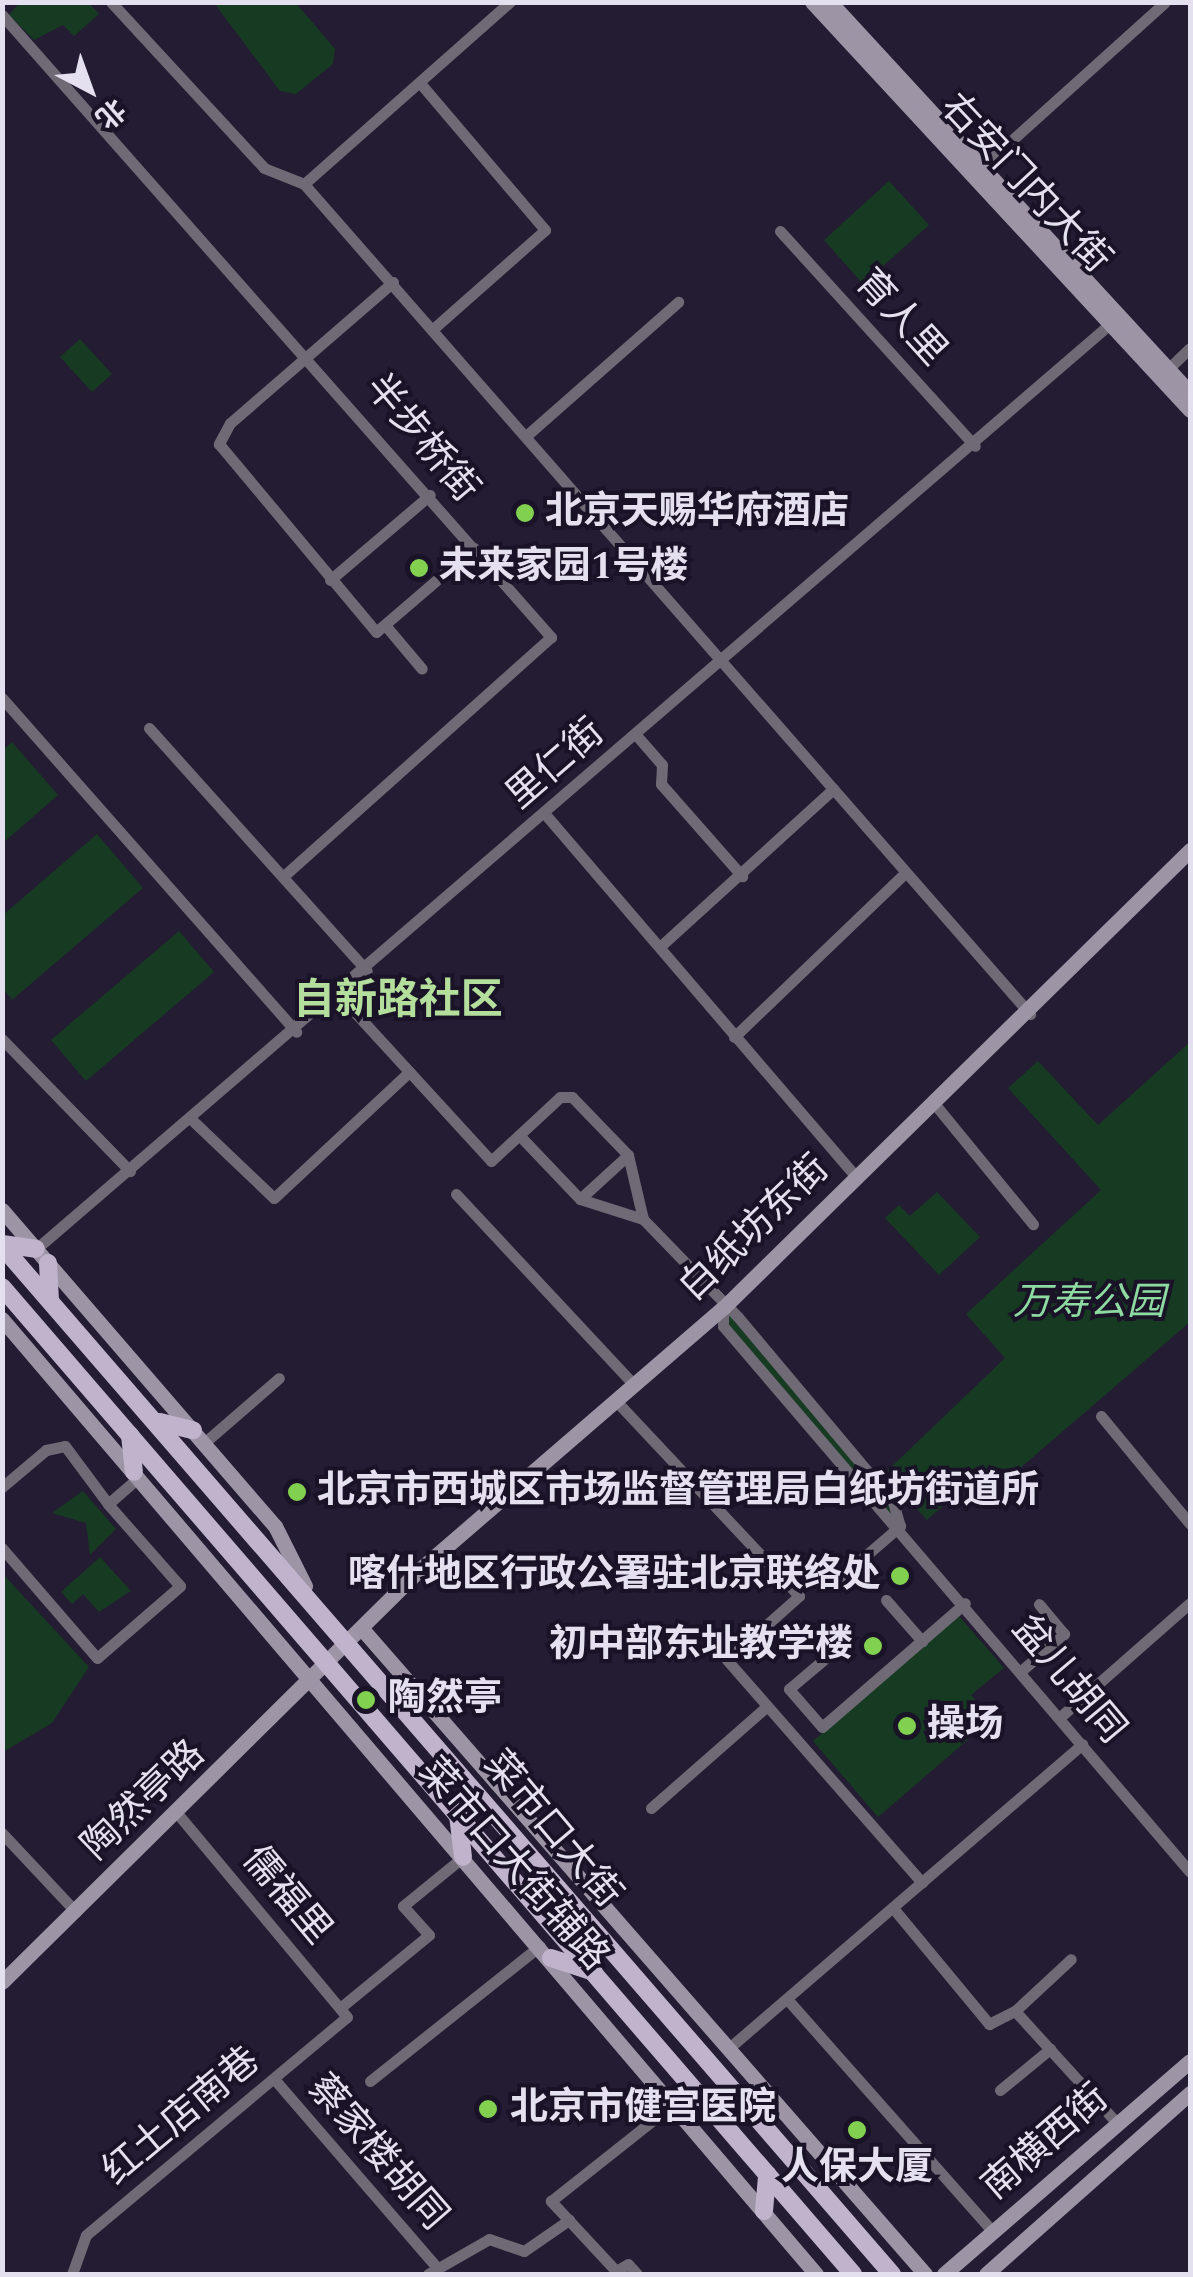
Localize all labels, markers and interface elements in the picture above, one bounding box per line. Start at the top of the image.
north arrow [40,40,140,140]
street label: 右安门内大街 [931,85,1119,283]
text: 北 [85,88,135,138]
street label: 育人里 [845,260,955,376]
street label: 半步桥街 [355,366,487,512]
place label: 北京天赐华府酒店 [545,490,849,536]
marker: 北京天赐华府酒店 [514,502,536,524]
place label: 未来家园1号楼 [439,545,688,591]
marker: 未来家园1号楼 [408,557,430,579]
street label: 里仁街 [498,710,614,820]
district label: 自新路社区 [293,976,503,1026]
street label: 白纸坊东街 [671,1147,839,1311]
park label: 万寿公园 [1013,1281,1165,1327]
place label: 北京市西城区市场监督管理局白纸坊街道所 [317,1469,1039,1515]
marker: 北京市西城区市场监督管理局白纸坊街道所 [286,1481,308,1503]
place label: 喀什地区行政公署驻北京联络处 [348,1553,880,1599]
marker: 喀什地区行政公署驻北京联络处 [889,1565,911,1587]
street label: 盆儿胡同 [1002,1607,1134,1753]
place label: 初中部东址教学楼 [549,1623,853,1669]
marker: 初中部东址教学楼 [862,1635,884,1657]
place label: 陶然亭 [388,1677,502,1723]
marker: 陶然亭 [353,1687,379,1713]
place label: 操场 [927,1703,1003,1749]
marker: 操场 [896,1715,918,1737]
street label: 陶然亭路 [73,1732,215,1870]
street label: 菜市口大街 [473,1743,631,1917]
street label: 菜市口大街辅路 [409,1750,617,1980]
street label: 儒福里 [232,1838,340,1954]
street label: 红土店南巷 [95,2038,269,2196]
street label: 蔡家楼胡同 [297,2066,457,2240]
street label: 南横西街 [974,2076,1118,2210]
place label: 北京市健宫医院 [510,2086,776,2132]
marker: 北京市健宫医院 [475,2096,501,2122]
marker: 人保大厦 [846,2119,868,2141]
place label: 人保大厦 [781,2146,933,2192]

